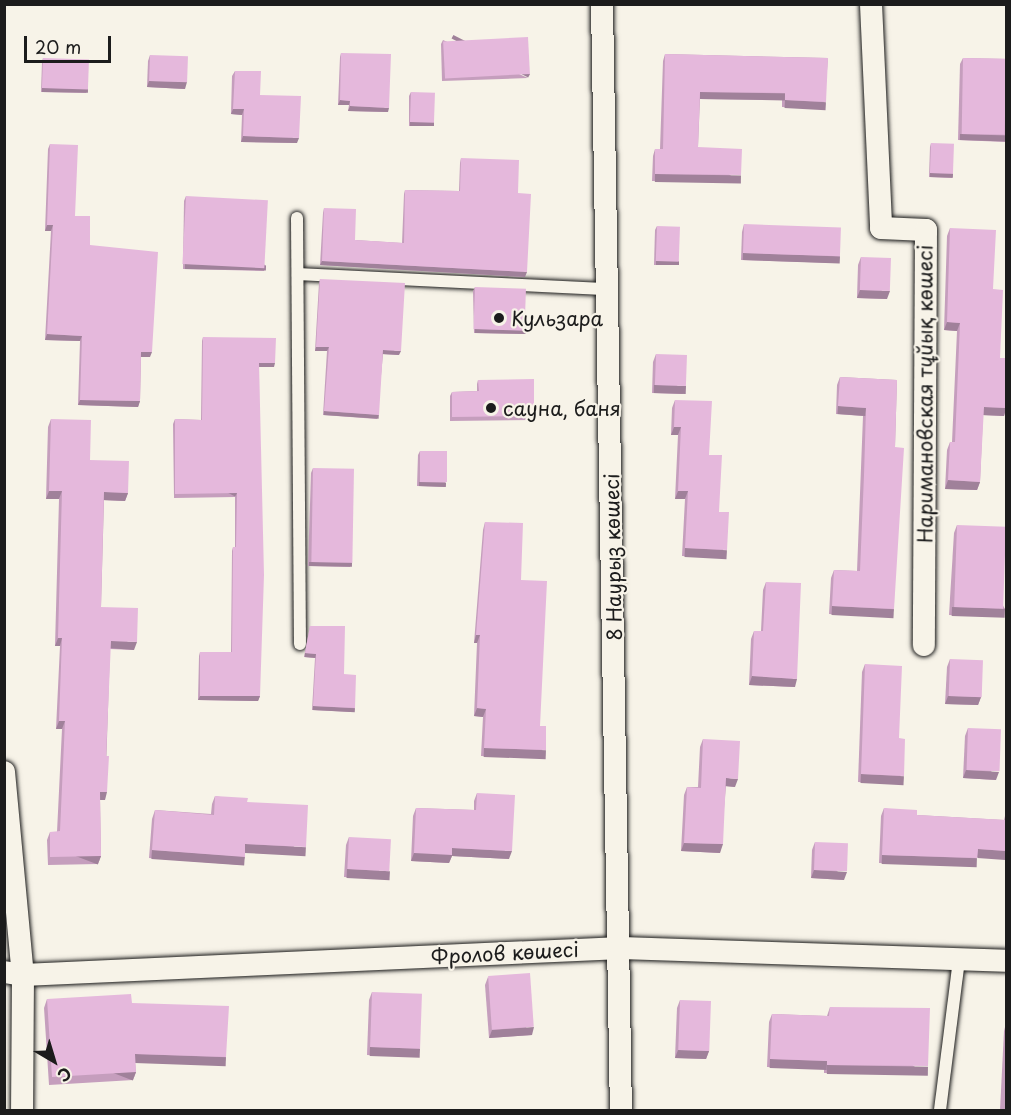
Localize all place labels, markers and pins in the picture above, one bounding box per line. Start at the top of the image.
place label: Кульзара [511,306,603,330]
marker: Кульзара [492,311,506,325]
place label: сауна, баня [503,396,622,420]
marker: сауна, баня [484,401,498,415]

